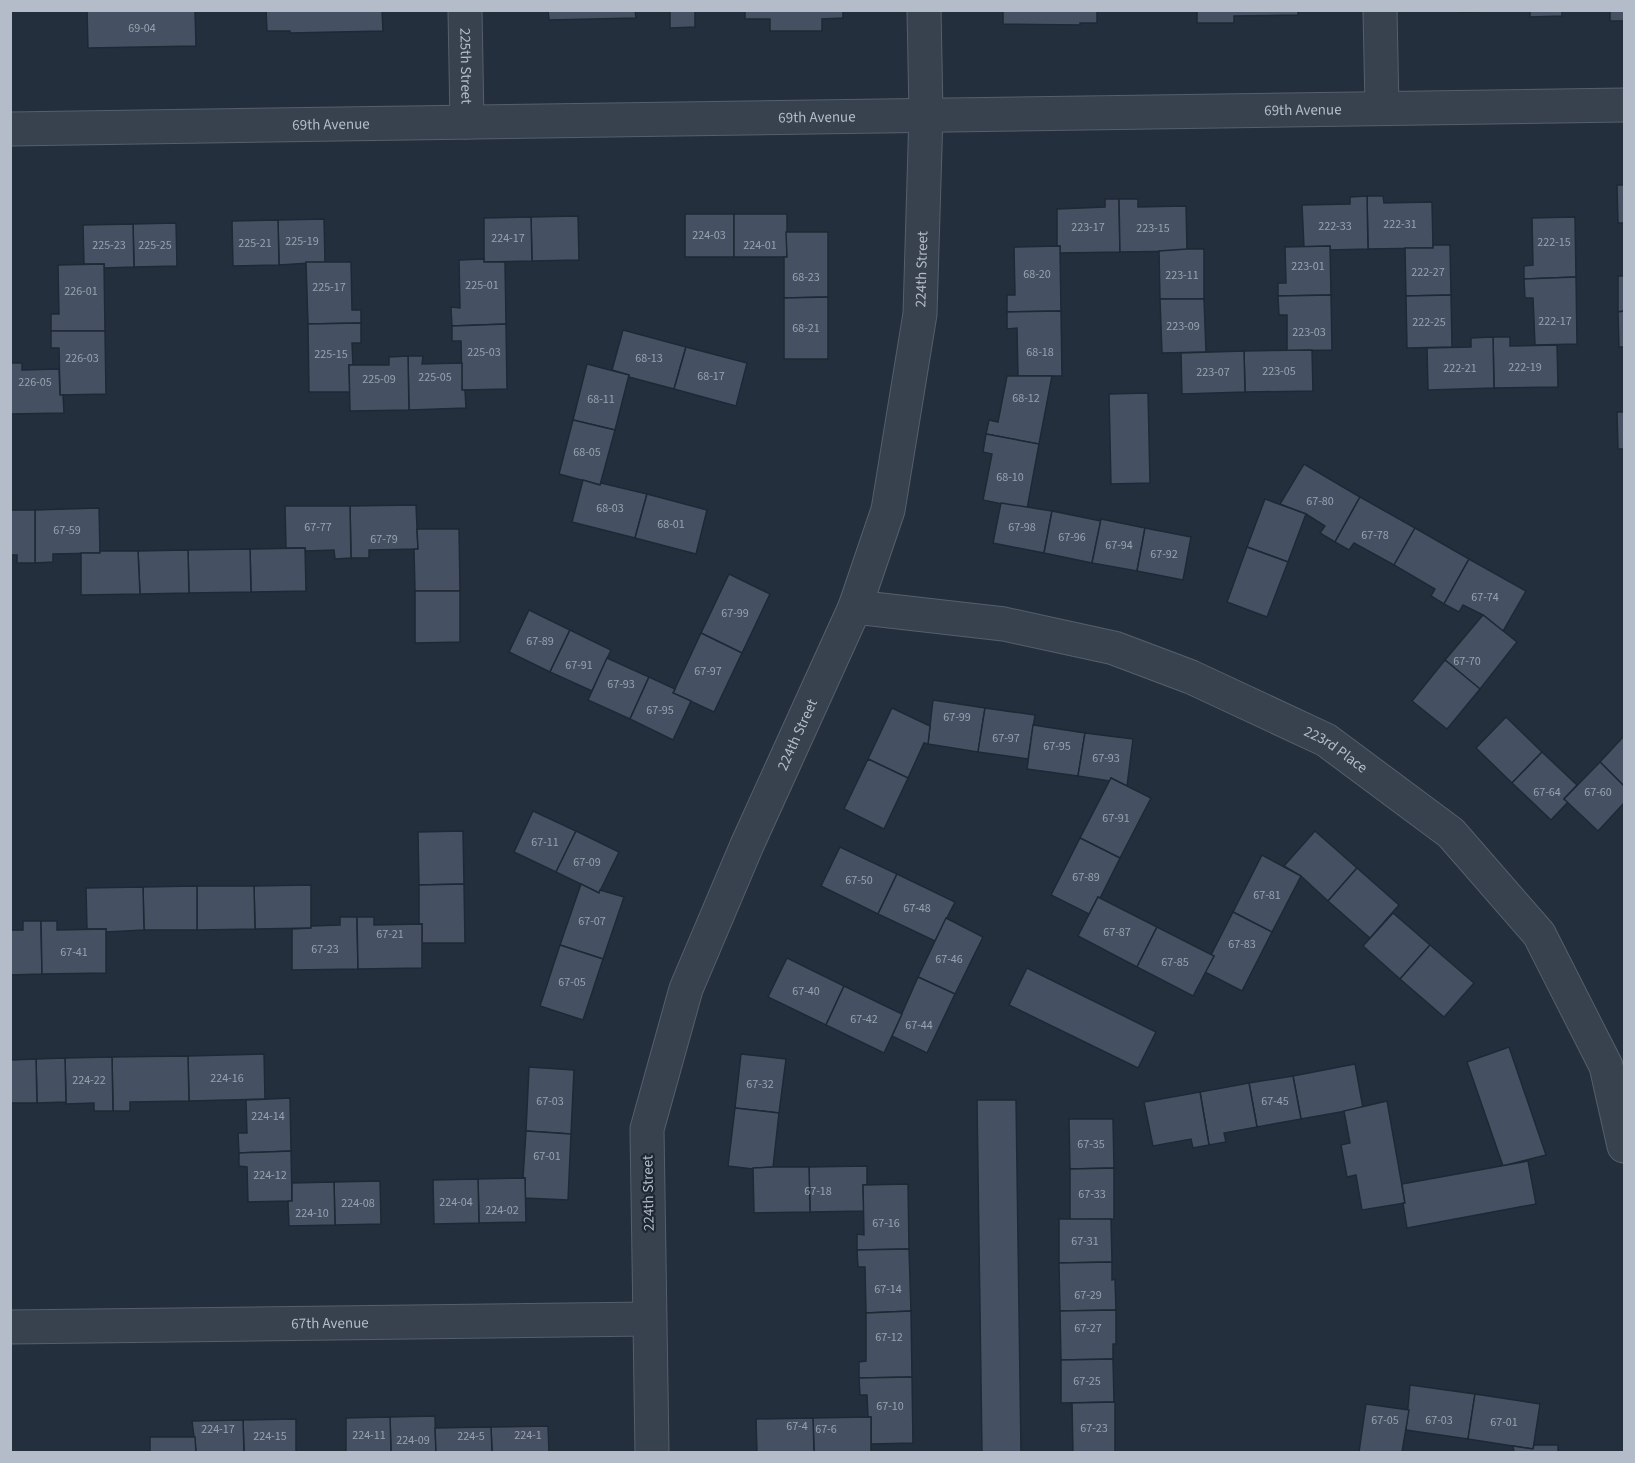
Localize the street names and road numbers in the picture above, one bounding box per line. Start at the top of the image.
street label: 225th Street [454,28,477,104]
street label: 69th Avenue [1264,99,1342,121]
street label: 69th Avenue [778,106,856,129]
street label: 69th Avenue [292,114,370,136]
street label: 224th Street [910,231,933,308]
street label: 224th Street [772,696,823,774]
street label: 223rd Place [1300,721,1372,778]
street label: 224th Street [637,1155,660,1231]
street label: 67th Avenue [291,1313,369,1334]

